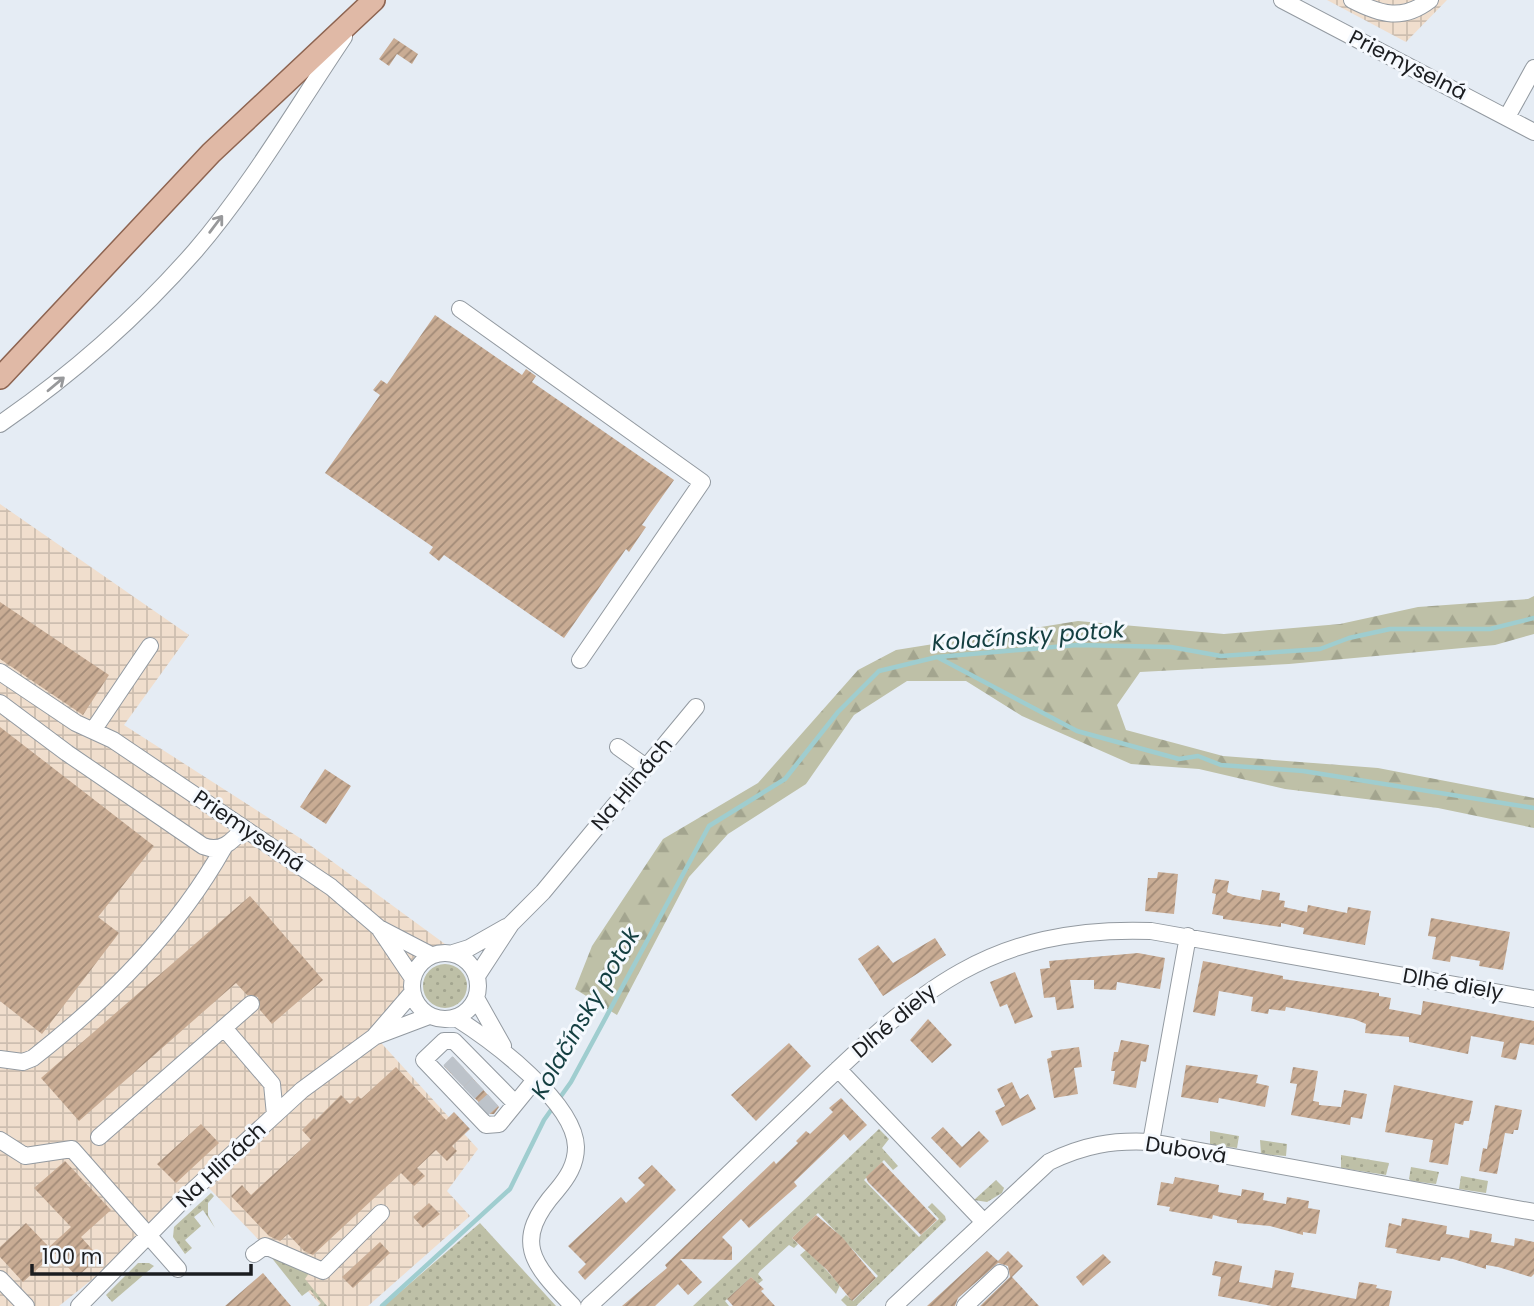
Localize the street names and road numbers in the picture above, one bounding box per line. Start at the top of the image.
street label: Priemyselná [1344,22,1472,107]
street label: Na Hlinách [584,731,679,836]
street label: Priemyselná [188,783,311,879]
street label: Dlhé diely [1401,960,1506,1007]
street label: Dlhé diely [845,977,942,1064]
street label: Na Hlinách [169,1115,272,1214]
street label: Dubová [1143,1129,1229,1170]

